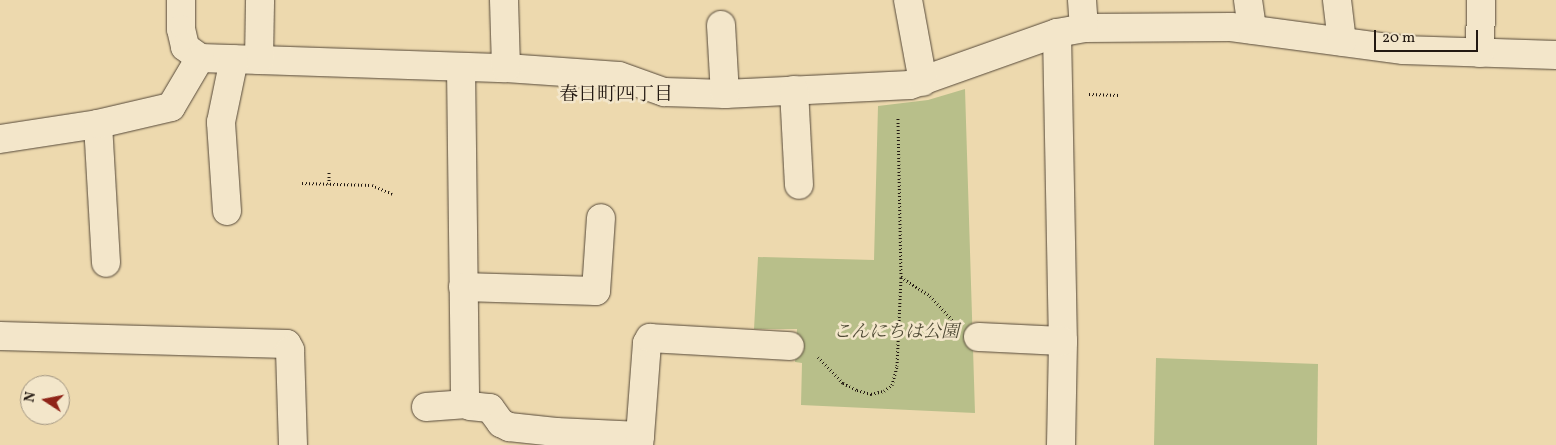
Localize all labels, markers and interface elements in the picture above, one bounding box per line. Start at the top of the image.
scale bar [1376,20,1480,52]
text: 20 m [1382,28,1415,49]
district label: 春日町四丁目 [559,85,673,107]
park label: こんにちは公園 [833,322,959,344]
north arrow [20,375,70,425]
text: N [20,390,41,404]

